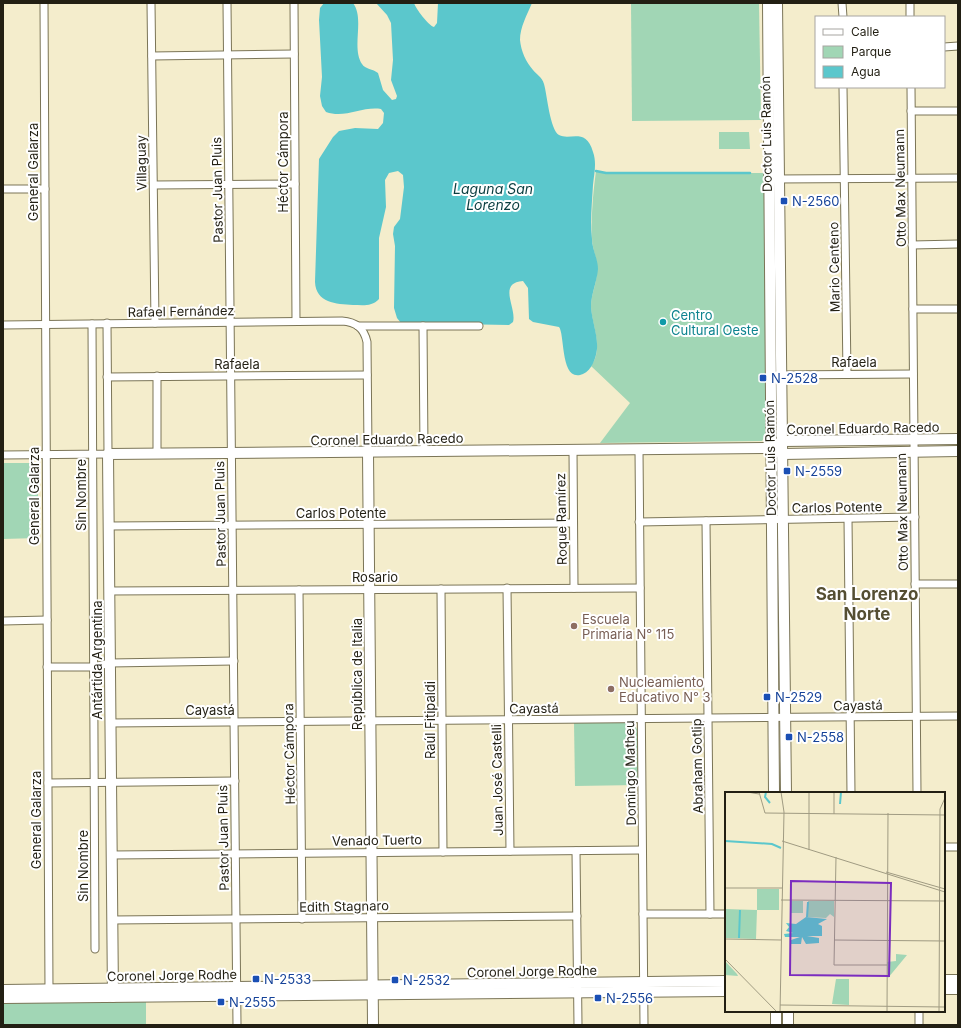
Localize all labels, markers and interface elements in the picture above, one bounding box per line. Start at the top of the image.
legend [815,16,945,88]
text: Calle [851,24,879,39]
text: Parque [851,44,891,59]
text: Agua [851,64,880,79]
street label: Doctor Luis Ramón [757,76,775,192]
street label: Héctor Cámpora [275,111,291,213]
street label: General Galarza [25,123,41,221]
street label: Otto Max Neumann [891,129,909,247]
street label: Villaguay [133,135,149,191]
street label: Pastor Juan Pluis [208,137,226,243]
water label: Laguna San Lorenzo [453,180,533,213]
place label: N-2560 [792,193,839,209]
marker: N-2560 [779,196,789,206]
street label: Mario Centeno [825,221,843,312]
street label: Rafael Fernández [127,302,235,320]
place label: Centro Cultural Oeste [671,307,759,338]
marker: Centro Cultural Oeste [658,317,668,327]
street label: Rafaela [831,354,877,370]
street label: Rafaela [214,356,260,372]
place label: N-2528 [771,370,818,386]
marker: N-2528 [758,373,768,383]
street label: Doctor Luis Ramón [761,400,779,516]
street label: Coronel Eduardo Racedo [786,419,940,437]
street label: Coronel Eduardo Racedo [310,430,464,448]
street label: General Galarza [26,447,42,545]
street label: Otto Max Neumann [893,453,911,571]
street label: Sin Nombre [73,459,89,531]
street label: Pastor Juan Pluis [211,461,229,567]
place label: N-2559 [795,463,842,479]
marker: N-2559 [782,466,792,476]
street label: Roque Ramírez [552,473,570,565]
street label: Carlos Potente [792,498,882,516]
street label: Carlos Potente [296,505,386,521]
street label: Rosario [352,569,398,585]
district label: San Lorenzo Norte [816,584,918,624]
street label: Antártida Argentina [89,601,105,719]
place label: Escuela Primaria N° 115 [582,611,674,642]
street label: República de Italia [349,618,365,730]
marker: Escuela Primaria N° 115 [569,621,579,631]
place label: Nucleamiento Educativo N° 3 [619,674,711,705]
street label: Raúl Fitipaldi [422,681,438,759]
marker: Nucleamiento Educativo N° 3 [606,684,616,694]
place label: N-2529 [775,689,822,705]
marker: N-2529 [762,692,772,702]
street label: Cayastá [833,697,883,713]
street label: Cayastá [509,700,559,716]
street label: Cayastá [185,702,235,718]
street label: Héctor Cámpora [280,703,298,805]
street label: Abraham Gotlip [688,718,706,814]
street label: Domingo Matheu [621,720,639,826]
street label: Juan José Castelli [488,724,506,836]
place label: N-2558 [797,729,844,745]
marker: N-2558 [784,732,794,742]
street label: General Galarza [28,771,44,869]
street label: Pastor Juan Pluis [214,785,232,891]
inset map [725,792,945,1012]
street label: Sin Nombre [75,830,91,902]
street label: Venado Tuerto [332,831,422,849]
street label: Edith Stagnaro [299,897,389,915]
street label: Coronel Jorge Rodhe [467,962,597,980]
street label: Coronel Jorge Rodhe [107,966,237,984]
place label: N-2533 [264,971,311,987]
place label: N-2532 [403,972,450,988]
marker: N-2533 [251,974,261,984]
marker: N-2532 [390,975,400,985]
place label: N-2556 [606,990,653,1006]
marker: N-2556 [593,993,603,1003]
place label: N-2555 [229,994,276,1010]
marker: N-2555 [216,997,226,1007]

